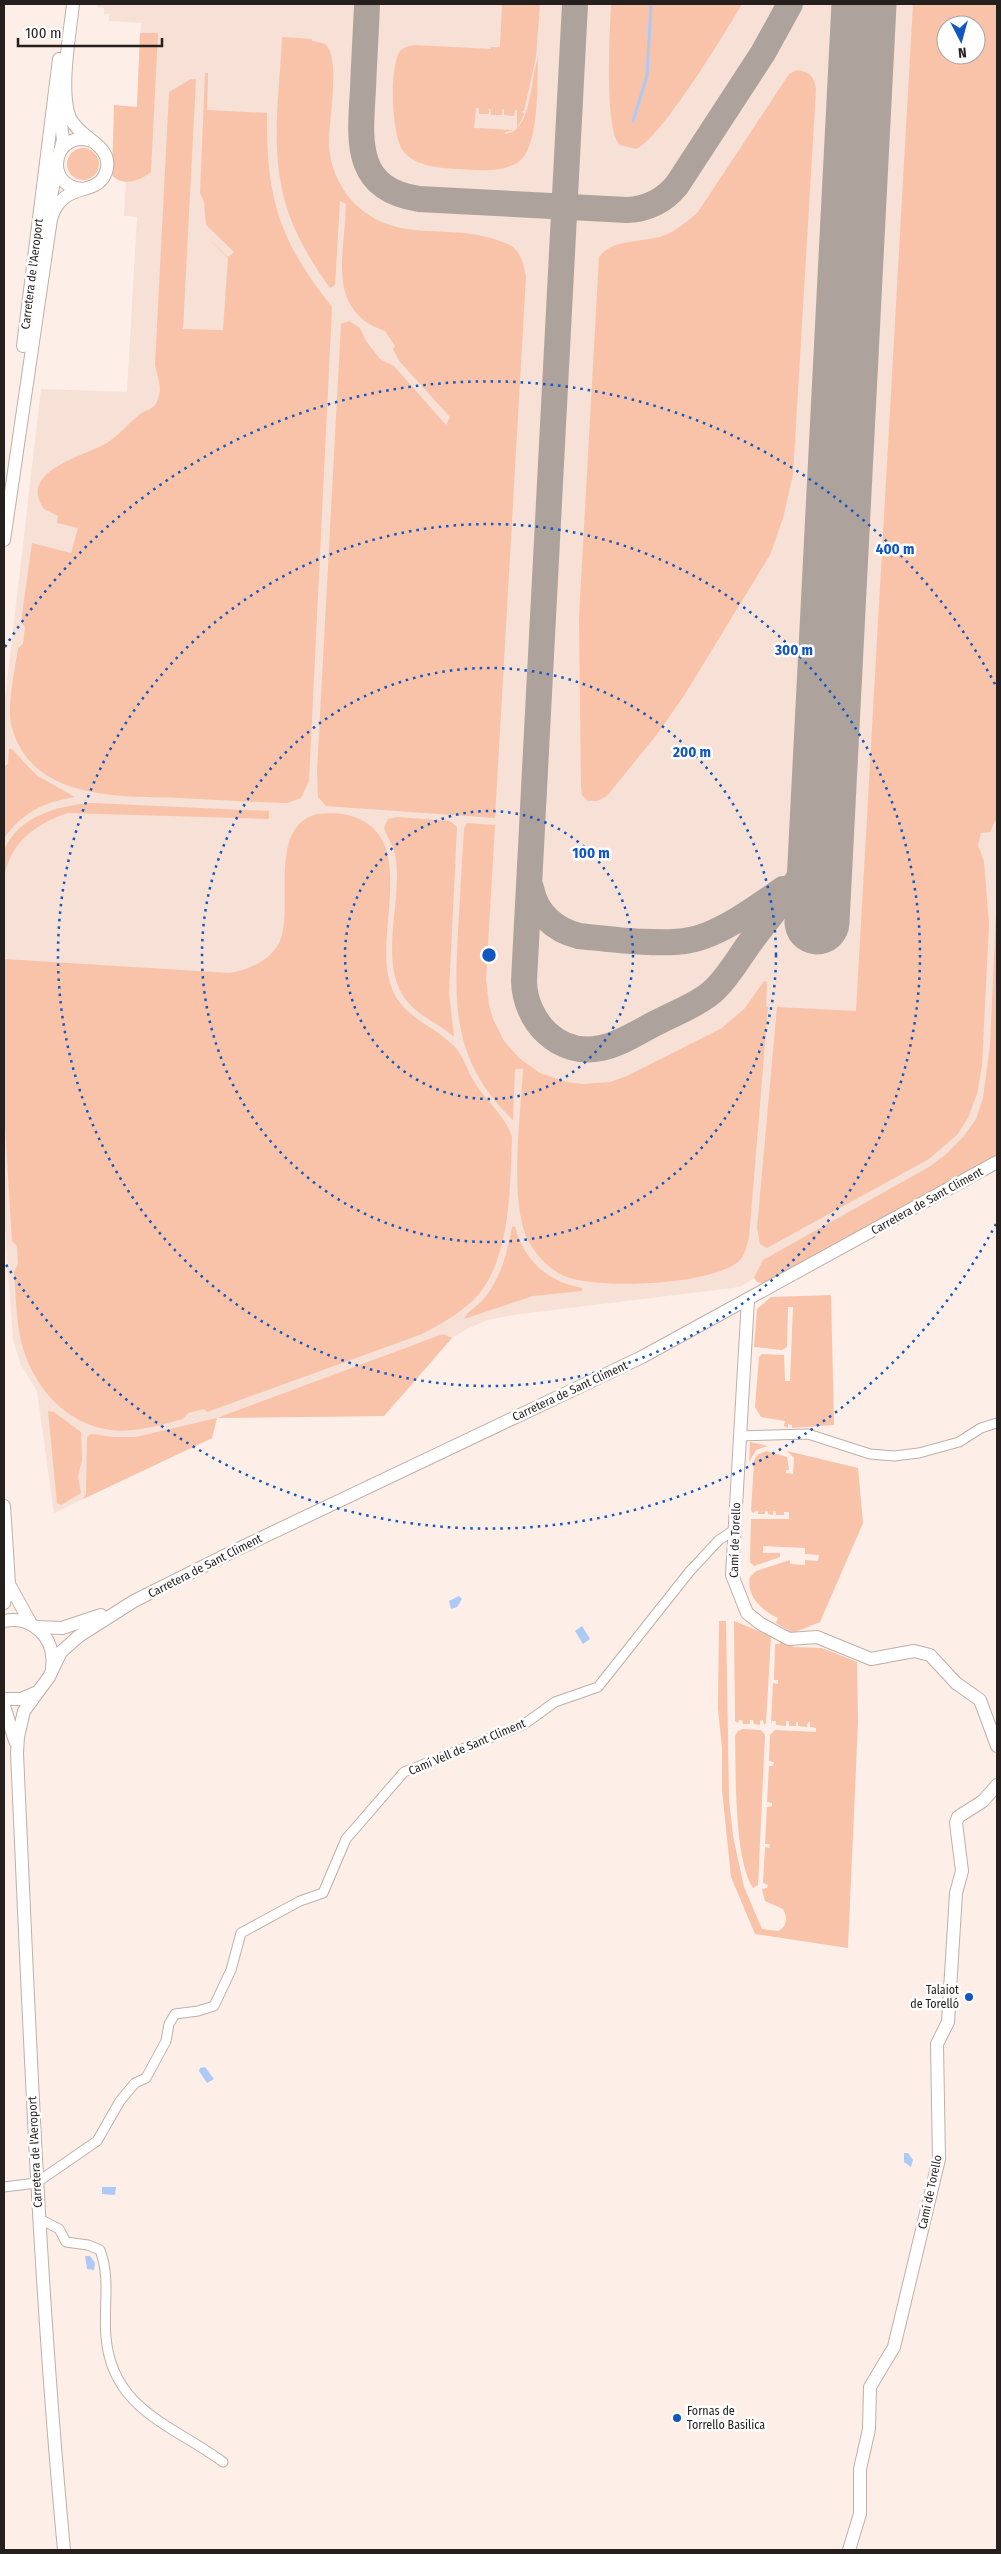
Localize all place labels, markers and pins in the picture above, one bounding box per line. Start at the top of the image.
centre of rings [480,946,498,964]
place label: Talaiot de Torelló [910,1983,959,2011]
marker: Talaiot de Torelló [963,1991,975,2003]
place label: Fornas de Torrello Basilica [687,2404,765,2432]
marker: Fornas de Torrello Basilica [671,2412,683,2424]

